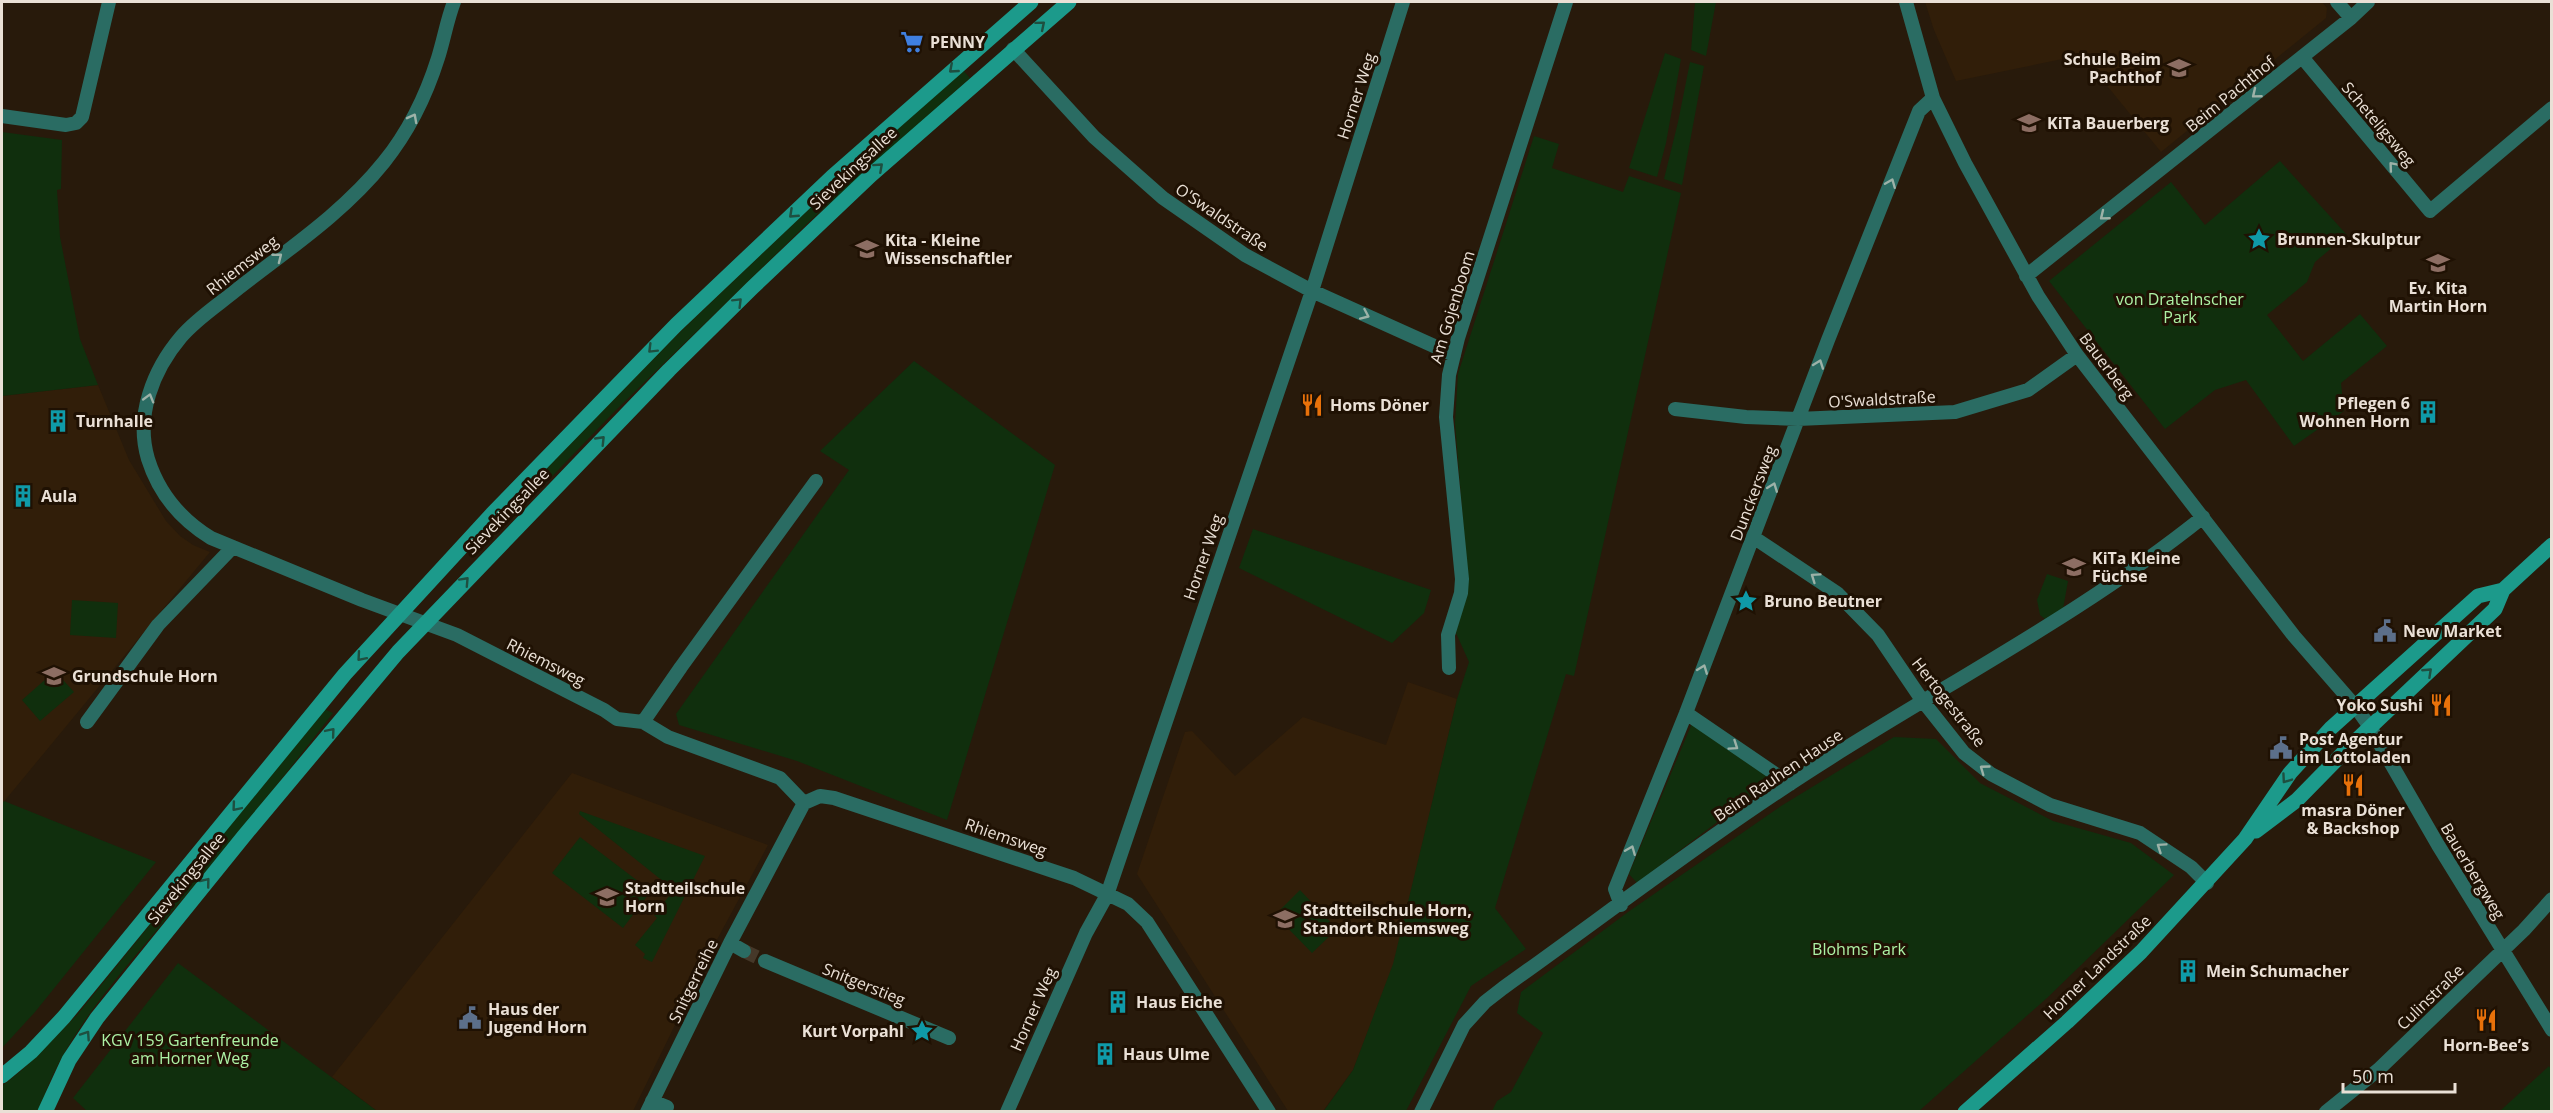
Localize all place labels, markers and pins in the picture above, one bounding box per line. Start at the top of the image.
supermarket icon: PENNY [899,29,925,55]
place label: PENNY [930,31,985,53]
place label: Schule Beim Pachthof [2064,48,2162,88]
school or university icon: Schule Beim Pachthof [2166,55,2192,81]
school or university icon: KiTa Bauerberg [2016,110,2042,136]
place label: KiTa Bauerberg [2047,112,2169,134]
place icon: Brunnen-Skulptur [2246,226,2272,252]
place label: Brunnen-Skulptur [2277,228,2421,250]
place label: Kita - Kleine Wissenschaftler [885,229,1012,269]
school or university icon: Kita - Kleine Wissenschaftler [854,236,880,262]
school or university icon: Ev. Kita Martin Horn [2425,250,2451,276]
place label: Ev. Kita Martin Horn [2389,277,2487,317]
restaurant icon: Homs Döner [1299,392,1325,418]
place label: Pflegen 6 Wohnen Horn [2300,392,2410,432]
place label: Homs Döner [1330,394,1429,416]
building icon: Pflegen 6 Wohnen Horn [2415,399,2441,425]
building icon: Turnhalle [45,408,71,434]
place label: Turnhalle [76,410,153,432]
building icon: Aula [10,483,36,509]
place label: Aula [41,485,77,507]
place label: KiTa Kleine Füchse [2092,547,2180,587]
school or university icon: KiTa Kleine Füchse [2061,554,2087,580]
place icon: Bruno Beutner [1733,588,1759,614]
place label: Bruno Beutner [1764,590,1882,612]
public building icon: New Market [2372,618,2398,644]
place label: New Market [2403,620,2502,642]
school or university icon: Grundschule Horn [41,663,67,689]
place label: Grundschule Horn [72,665,218,687]
restaurant icon: Yoko Sushi [2428,692,2454,718]
place label: Yoko Sushi [2336,694,2423,716]
place label: Post Agentur im Lottoladen [2299,728,2411,768]
public building icon: Post Agentur im Lottoladen [2268,735,2294,761]
restaurant icon: masra Döner & Backshop [2340,772,2366,798]
place label: masra Döner & Backshop [2301,799,2405,839]
place label: Stadtteilschule Horn [625,877,745,917]
school or university icon: Stadtteilschule Horn [594,884,620,910]
place label: Stadtteilschule Horn, Standort Rhiemsweg [1303,899,1472,939]
school or university icon: Stadtteilschule Horn, Standort Rhiemsweg [1272,906,1298,932]
building icon: Mein Schumacher [2175,958,2201,984]
place label: Mein Schumacher [2206,960,2349,982]
building icon: Haus Eiche [1105,989,1131,1015]
place label: Haus Eiche [1136,991,1223,1013]
place label: Haus der Jugend Horn [486,998,587,1038]
public building icon: Haus der Jugend Horn [457,1005,483,1031]
restaurant icon: Horn-Bee’s [2473,1007,2499,1033]
place icon: Kurt Vorpahl [909,1018,935,1044]
place label: Kurt Vorpahl [802,1020,904,1042]
place label: Horn-Bee’s [2443,1034,2529,1056]
building icon: Haus Ulme [1092,1041,1118,1067]
place label: Haus Ulme [1123,1043,1210,1065]

